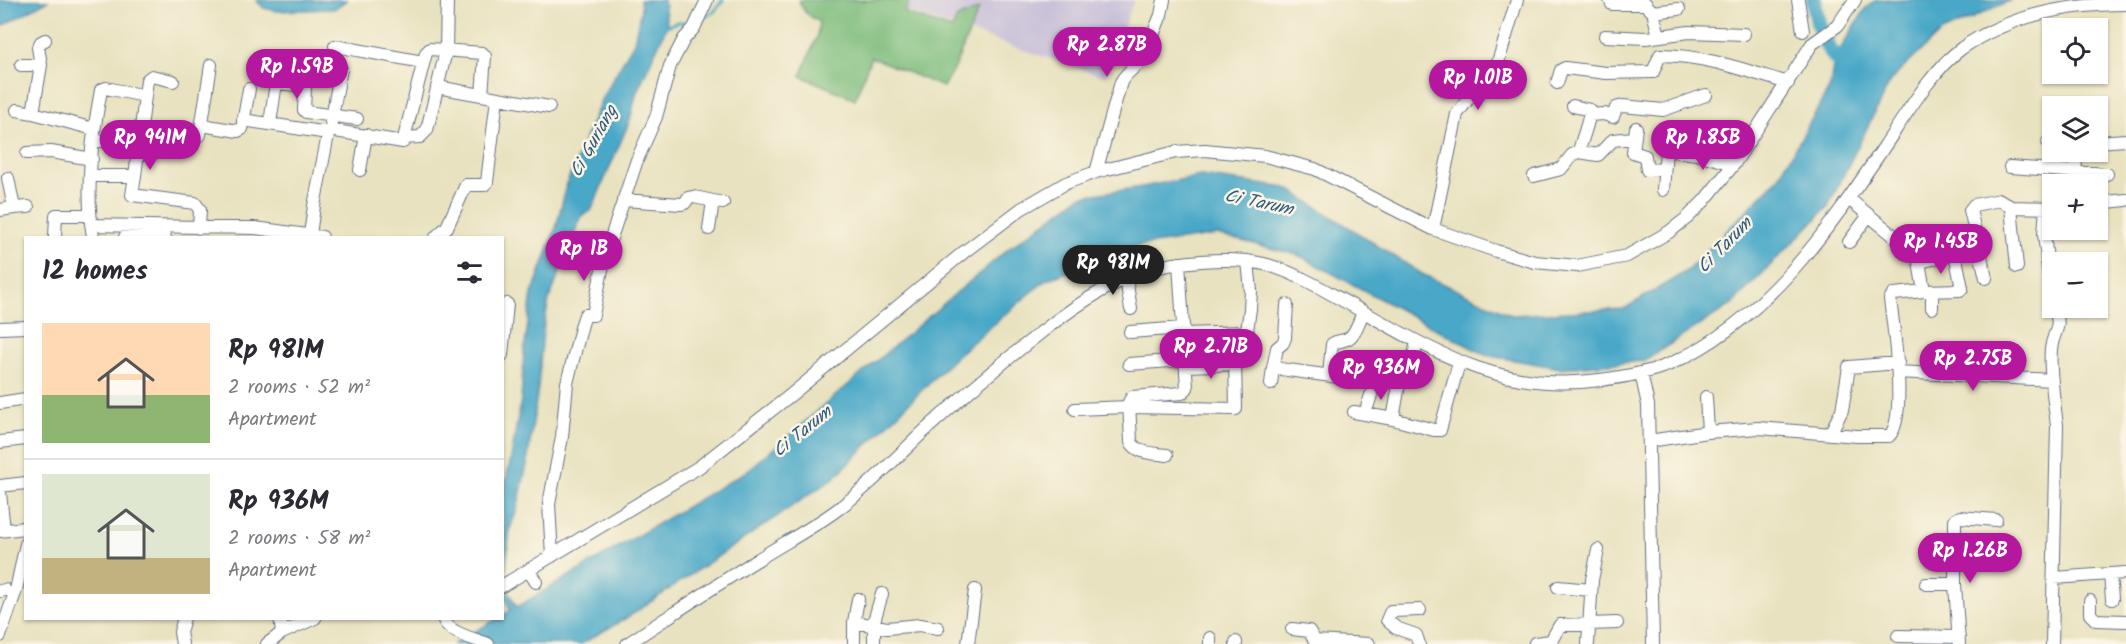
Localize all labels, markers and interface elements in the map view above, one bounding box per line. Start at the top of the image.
map controls [2042,18,2108,318]
button: locate [2042,18,2108,84]
pin: Rp 2.87B [1045,27,1169,78]
text: Rp 2.87B [1067,30,1147,62]
pin: Rp 1.59B [235,49,359,100]
text: Rp 1.59B [260,52,334,84]
pin: Rp 1.01B [1416,60,1540,111]
text: Rp 1.01B [1443,63,1513,95]
button: layers [2042,96,2108,162]
water label: Ci Guriang [563,99,627,183]
pin: Rp 941M [95,120,205,171]
pin: Rp 1.85B [1641,120,1765,171]
text: Rp 941M [114,123,186,155]
text: Rp 1.85B [1665,123,1741,155]
button: + [2042,174,2108,240]
water label: Ci Tarum [1222,182,1297,225]
water label: Ci Tarum [1691,210,1761,281]
pin: Rp 1.45B [1879,224,2003,275]
text: Rp 1.45B [1904,227,1978,259]
pin: Rp 1B [542,231,626,282]
text: Rp 1B [560,234,609,266]
pin: Rp 981M [1058,245,1168,296]
text: Rp 981M [1076,248,1150,280]
text: 12 homes [42,251,148,293]
button: − [2042,252,2108,318]
icon: filters [453,256,486,289]
pin: Rp 2.71B [1149,329,1273,380]
text: Rp 981M [228,330,324,372]
text: Rp 2.71B [1174,332,1248,364]
pin: Rp 2.75B [1911,341,2035,392]
text: Rp 2.75B [1934,344,2012,376]
icon: home [90,347,162,419]
pin: Rp 936M [1326,350,1436,401]
text: Rp 936M [1342,353,1420,385]
text: 2 rooms · 52 m² [228,372,370,404]
water label: Ci Tarum [767,398,840,465]
text: Apartment [228,404,317,436]
text: Rp 936M [228,481,329,523]
icon: home [90,498,162,570]
text: 2 rooms · 58 m² [228,523,370,555]
pin: Rp 1.26B [1908,533,2032,584]
text: Rp 1.26B [1932,536,2008,568]
text: Apartment [228,555,317,587]

